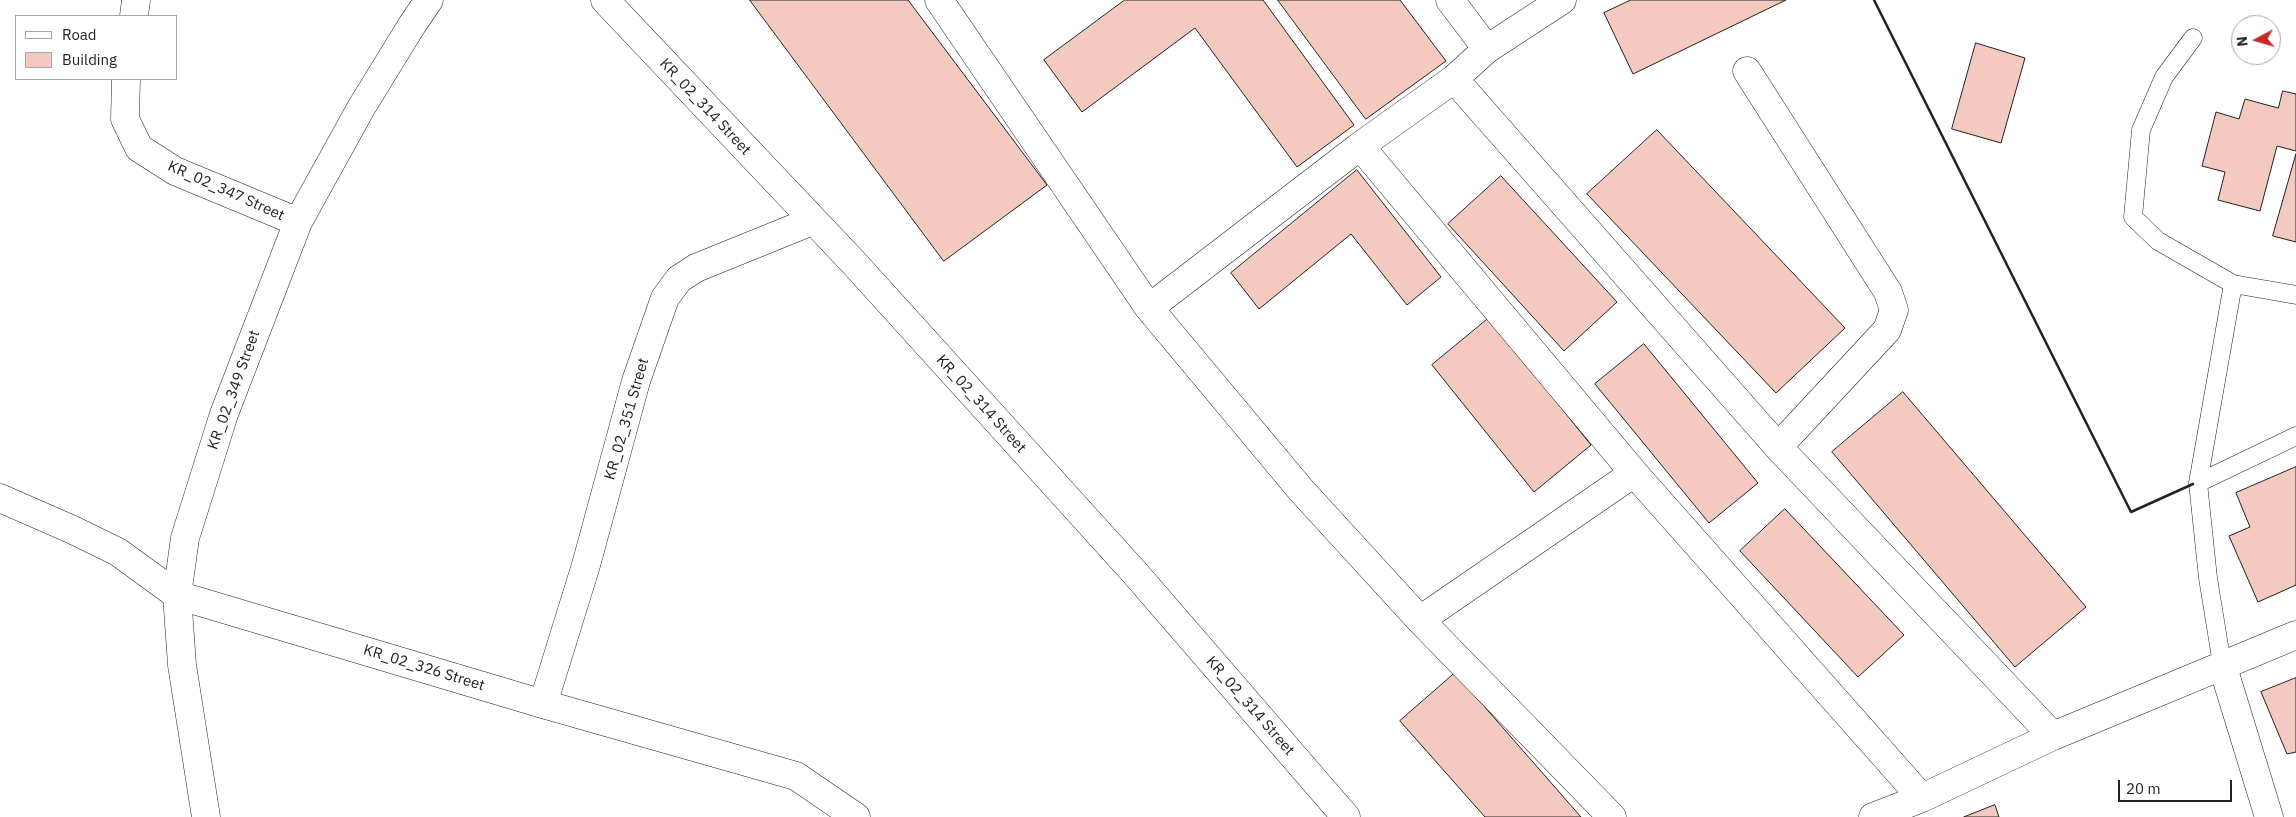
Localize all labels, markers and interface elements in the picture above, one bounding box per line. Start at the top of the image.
legend [15,15,178,80]
north arrow [2231,15,2281,65]
text: Road [62,25,97,44]
text: N [2233,35,2252,47]
text: Building [62,50,117,69]
street label: KR_02_314 Street [656,55,754,159]
street label: KR_02_347 Street [165,157,287,225]
street label: KR_02_349 Street [204,328,264,452]
street label: KR_02_314 Street [932,351,1030,457]
street label: KR_02_351 Street [601,356,653,482]
street label: KR_02_326 Street [361,641,487,695]
street label: KR_02_314 Street [1202,653,1298,759]
scale bar [2121,770,2235,802]
text: 20 m [2126,779,2161,798]

